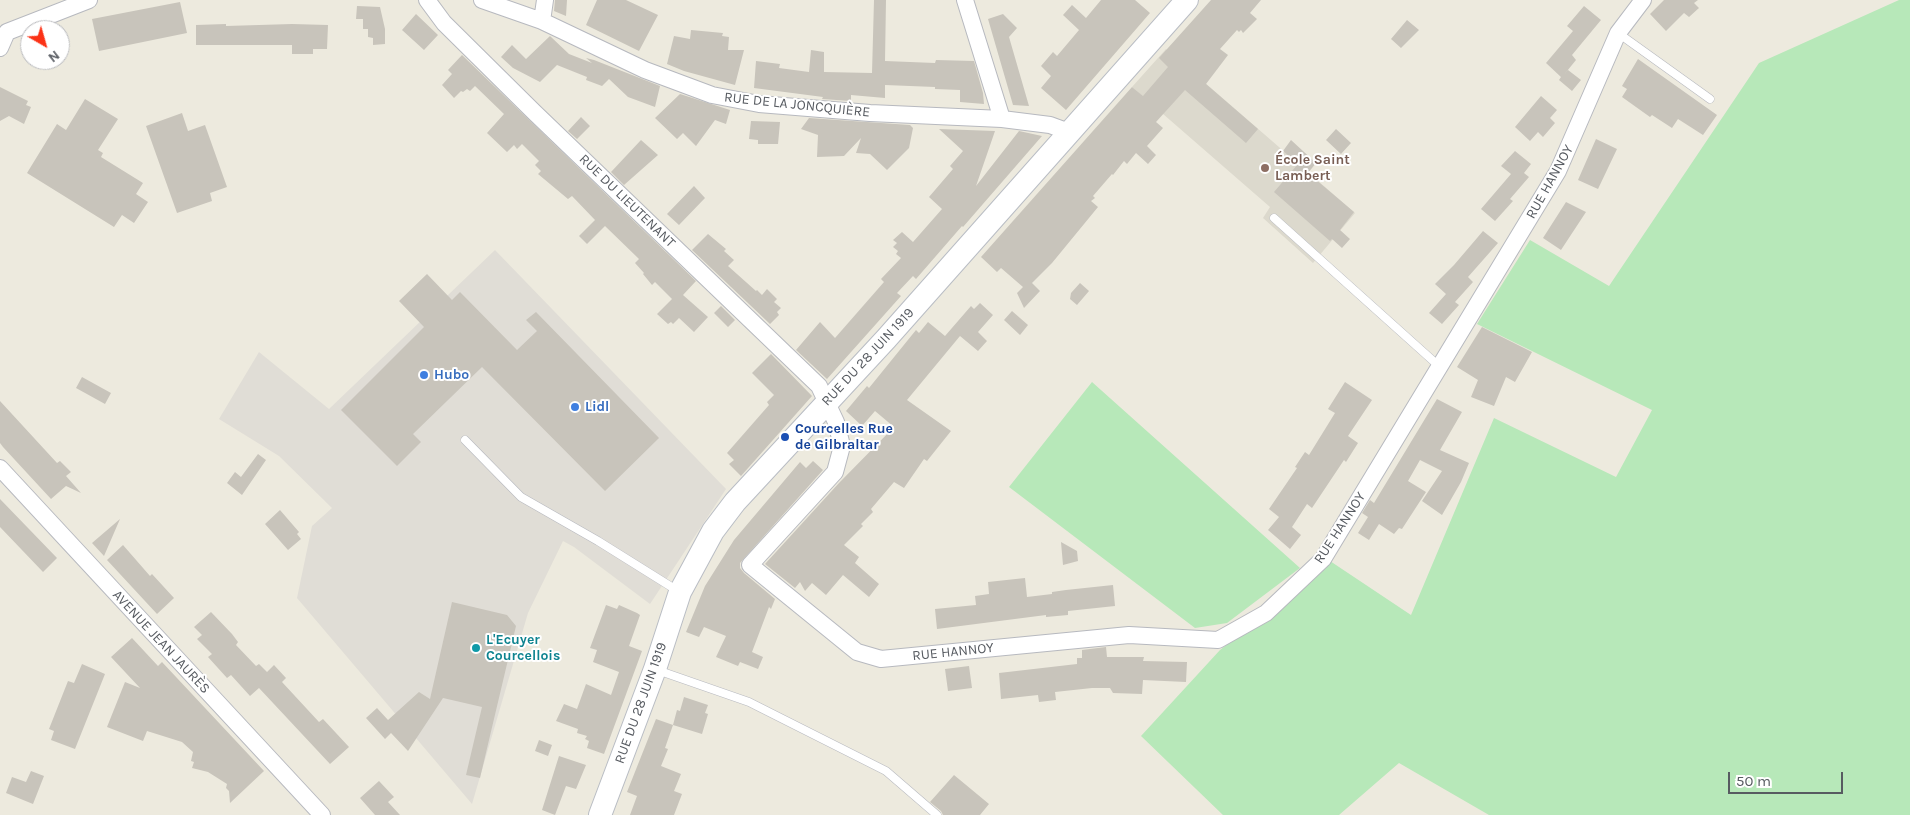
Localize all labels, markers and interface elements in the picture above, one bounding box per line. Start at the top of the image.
north arrow [20,20,70,70]
text: N [45,47,63,66]
street label: RUE DE LA JONCQUIÈRE [723,89,871,121]
street label: RUE HANNOY [1523,142,1577,222]
street label: RUE DU LIEUTENANT [575,151,679,251]
place label: École Saint Lambert [1275,152,1350,184]
marker: École Saint Lambert [1259,162,1271,174]
street label: RUE DU 28 JUIN 1919 [818,305,918,409]
place label: Hubo [434,367,469,383]
marker: Hubo [418,369,430,381]
place label: Lidl [585,399,609,415]
marker: Lidl [569,401,581,413]
place label: Courcelles Rue de Gilbraltar [795,421,893,454]
marker: Courcelles Rue de Gilbraltar [779,431,791,443]
street label: RUE HANNOY [1311,489,1369,567]
street label: AVENUE JEAN JAURÈS [109,587,213,697]
place label: L'Ecuyer Courcellois [486,632,560,664]
street label: RUE HANNOY [911,639,995,665]
street label: RUE DU 28 JUIN 1919 [611,640,671,766]
marker: L'Ecuyer Courcellois [470,642,482,654]
scale bar [1730,762,1845,794]
text: 50 m [1736,772,1771,790]

